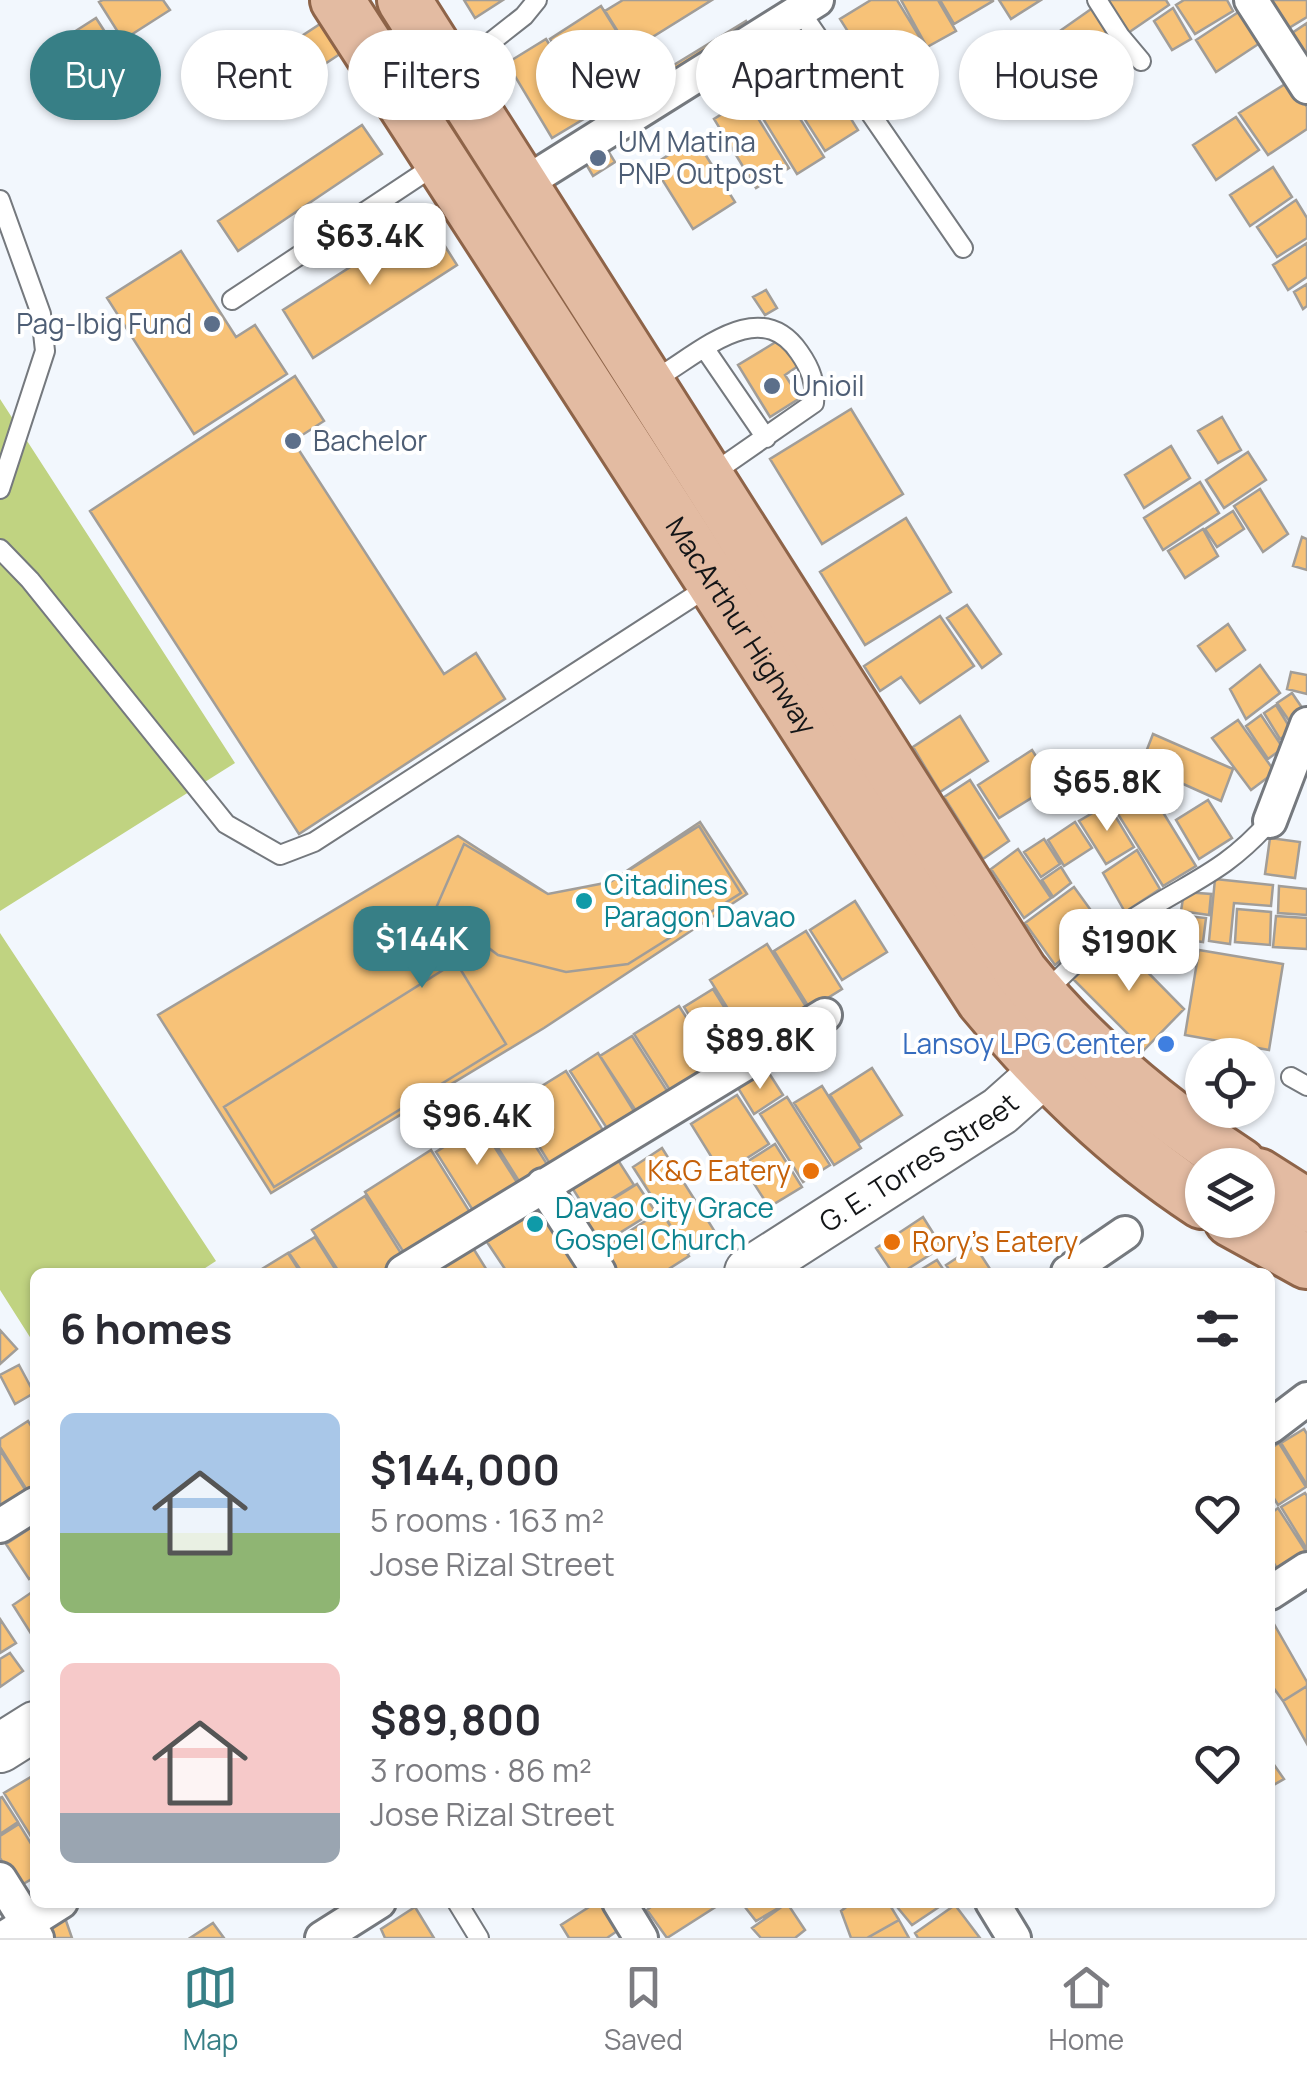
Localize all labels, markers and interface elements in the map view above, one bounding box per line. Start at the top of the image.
chip: Buy [30,30,161,120]
chip: Rent [181,30,328,120]
chip: Filters [348,30,516,120]
chip: New [536,30,676,120]
chip: Apartment [696,30,939,120]
chip: House [959,30,1134,120]
place label: UM Matina PNP Outpost [618,122,784,192]
marker: UM Matina PNP Outpost [587,147,609,169]
pin: $63.4K [289,203,451,288]
text: $63.4K [316,213,424,257]
place label: Pag-Ibig Fund [16,304,192,342]
marker: Pag-Ibig Fund [201,313,223,335]
place label: Unioil [792,366,864,404]
marker: Unioil [761,375,783,397]
place label: Bachelor [313,421,427,459]
marker: Bachelor [282,430,304,452]
street label: MacArthur Highway [658,509,826,741]
pin: $65.8K [1026,749,1188,834]
text: $65.8K [1053,759,1161,803]
place label: Citadines Paragon Davao [604,865,796,935]
marker: Citadines Paragon Davao [573,890,595,912]
pin: $144K [352,906,492,991]
pin: $190K [1059,909,1199,994]
text: $144K [375,916,469,960]
text: $190K [1081,919,1177,963]
pin: $89.8K [679,1007,841,1092]
text: $89.8K [705,1017,815,1061]
place label: Lansoy LPG Center [902,1024,1146,1062]
marker: Lansoy LPG Center [1155,1033,1177,1055]
map controls [1185,1038,1275,1238]
button: locate [1185,1038,1275,1128]
pin: $96.4K [396,1083,558,1168]
street label: G. E. Torres Street [812,1084,1026,1240]
text: $96.4K [422,1093,532,1137]
button: layers [1185,1148,1275,1238]
place label: K&G Eatery [648,1151,791,1189]
marker: K&G Eatery [800,1160,822,1182]
place label: Davao City Grace Gospel Church [555,1188,774,1258]
marker: Davao City Grace Gospel Church [524,1213,546,1235]
place label: Rory's Eatery [912,1222,1079,1260]
marker: Rory's Eatery [881,1231,903,1253]
text: 6 homes [60,1299,232,1357]
icon: filters [1190,1301,1245,1356]
text: $144,000 [370,1440,560,1498]
icon: home [140,1453,260,1573]
icon: heart [1190,1486,1245,1541]
text: 5 rooms · 163 m² [370,1498,604,1542]
text: Jose Rizal Street [370,1542,615,1586]
text: $89,800 [370,1690,542,1748]
icon: home [140,1703,260,1823]
icon: heart [1190,1736,1245,1791]
text: 3 rooms · 86 m² [370,1748,592,1792]
text: Jose Rizal Street [370,1792,615,1836]
tab: Map [183,1960,238,2058]
tab: Saved [604,1960,683,2058]
tab: Home [1048,1960,1124,2058]

